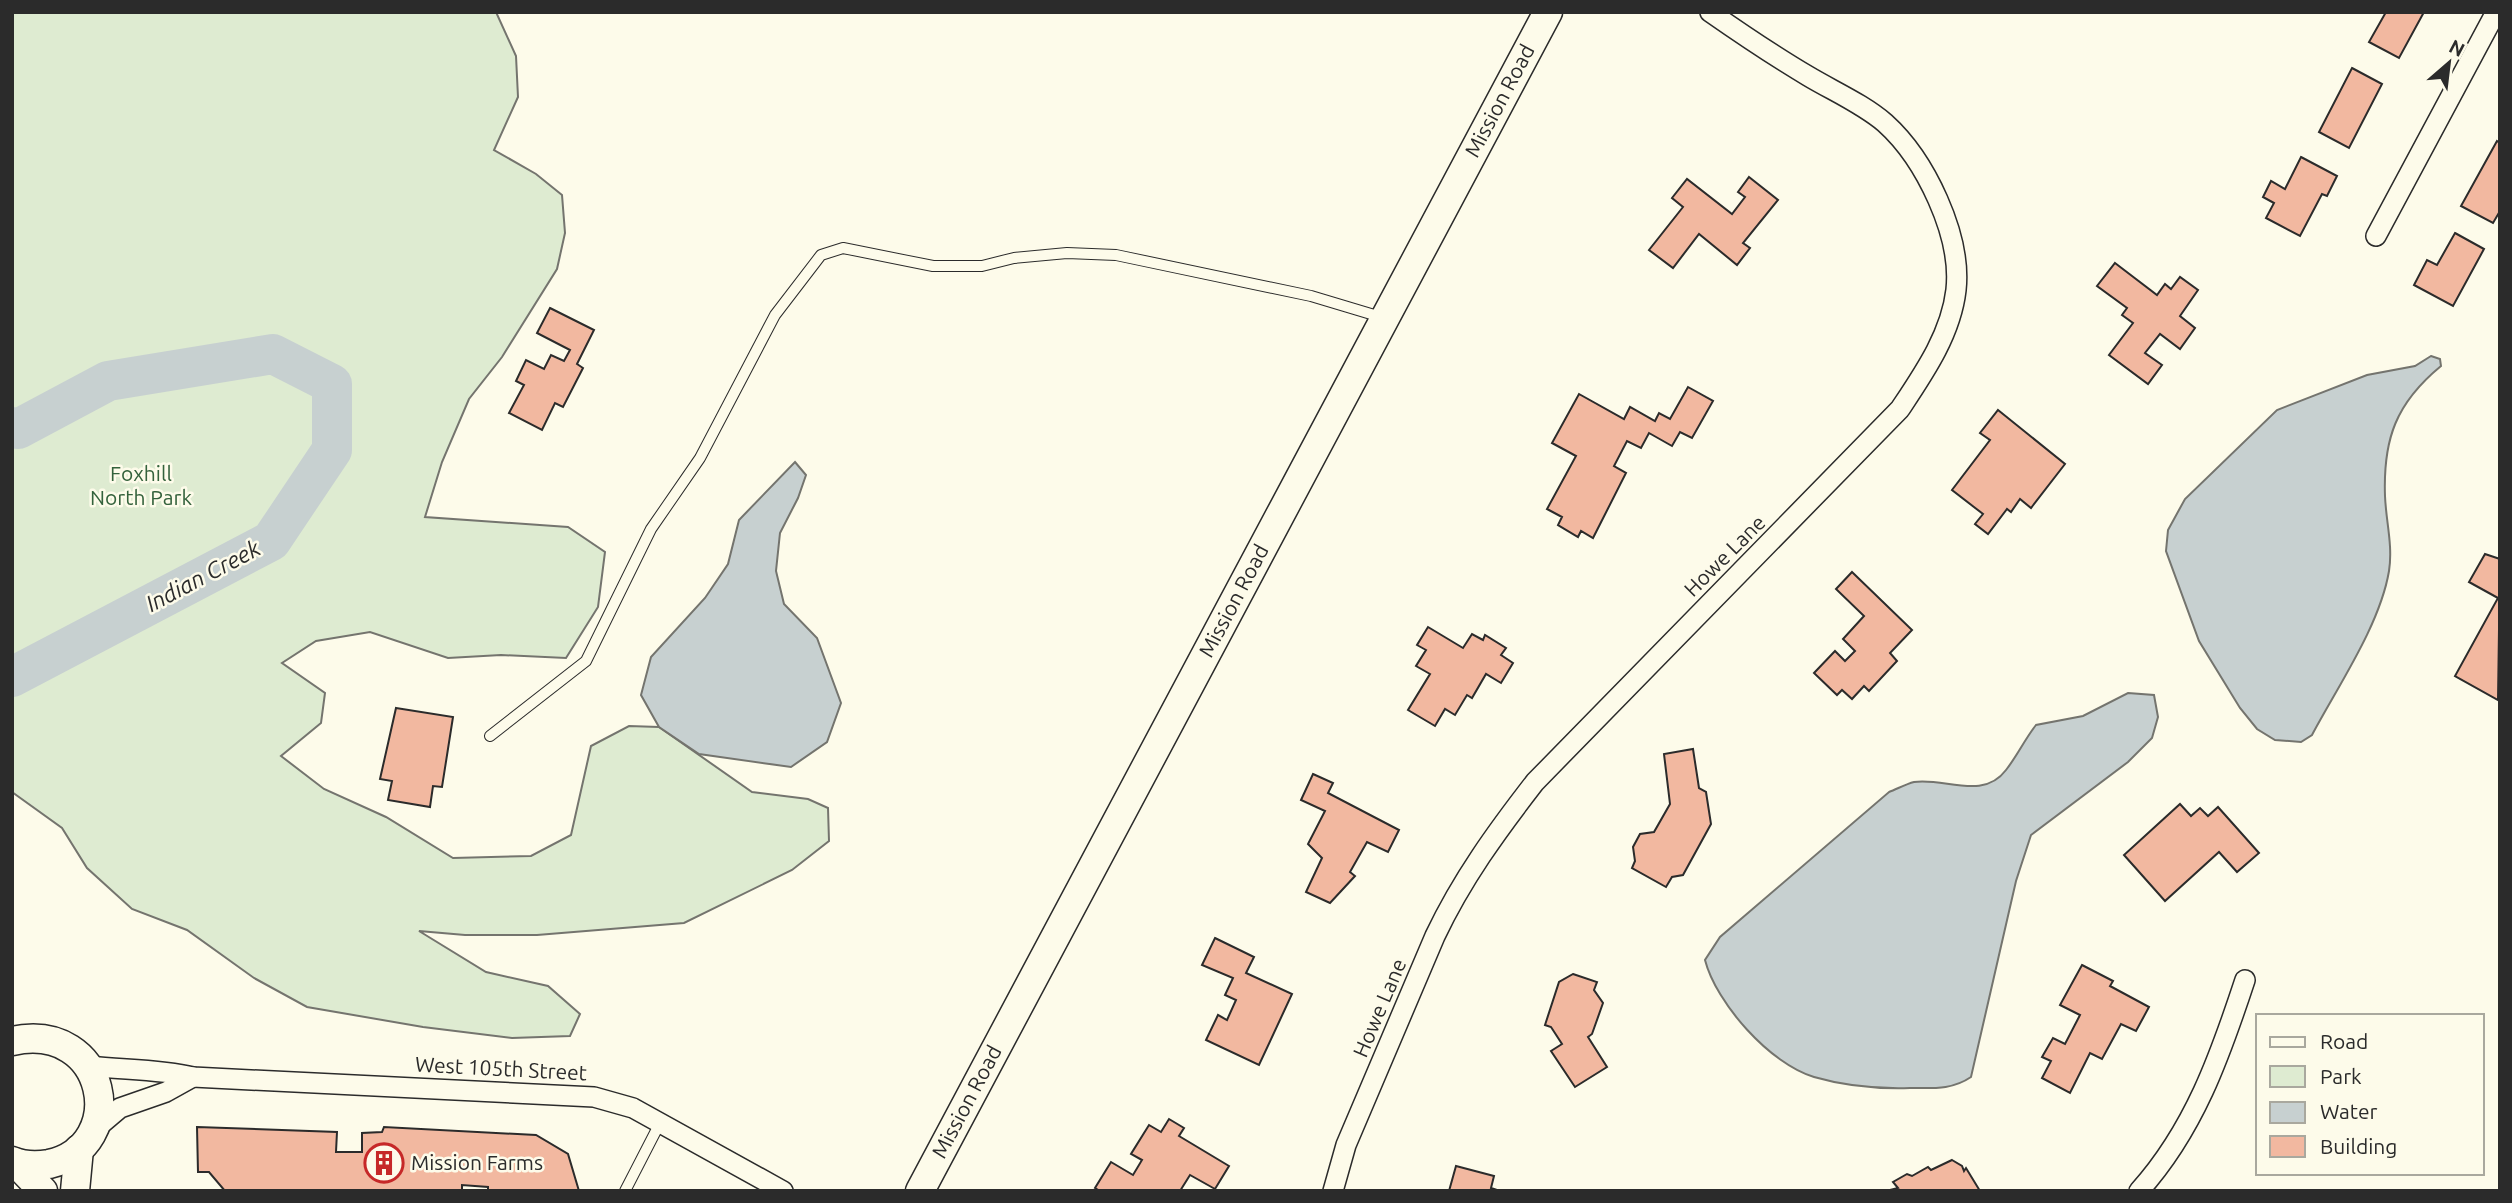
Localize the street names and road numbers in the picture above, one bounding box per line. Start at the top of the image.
street label: Mission Road [1459,40,1539,161]
street label: Howe Lane [1679,510,1770,601]
street label: Mission Road [1193,540,1273,661]
street label: Howe Lane [1348,955,1411,1060]
street label: Mission Road [926,1041,1006,1162]
street label: West 105th Street [414,1052,588,1084]

